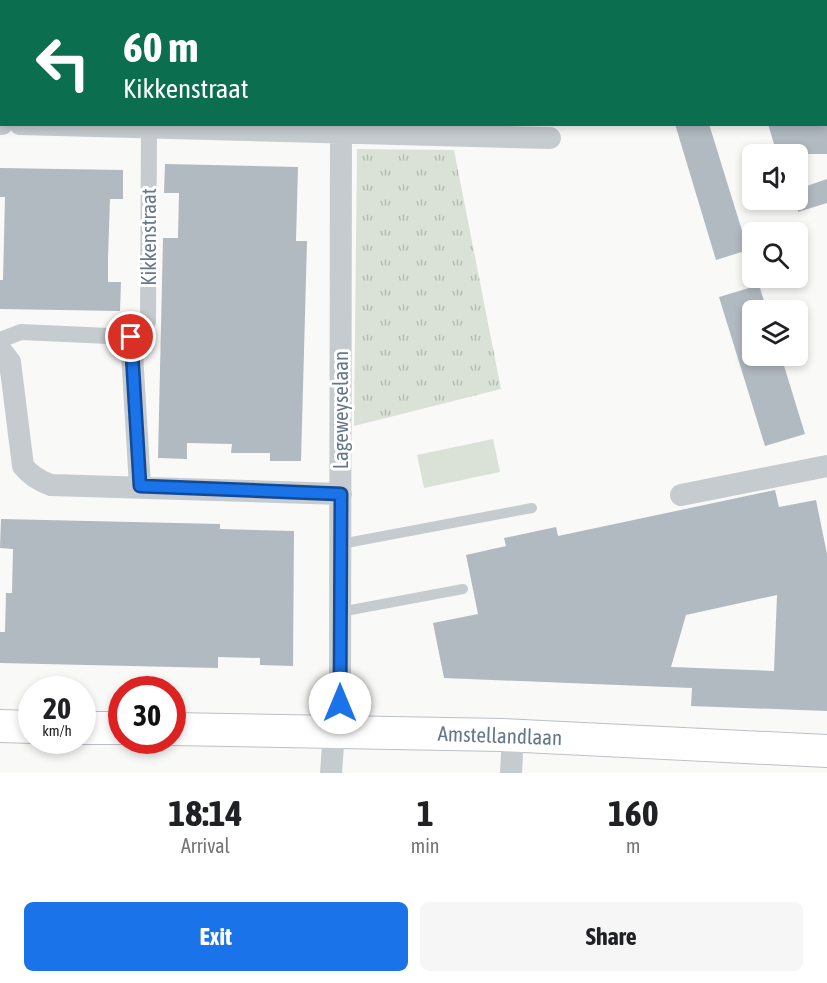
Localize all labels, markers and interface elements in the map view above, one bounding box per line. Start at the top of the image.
text: 60 m [123,23,198,71]
icon: left [24,24,102,102]
text: Kikkenstraat [123,73,249,104]
map controls [742,144,808,366]
button: sound [742,144,808,210]
street label: Kikkenstraat [136,188,160,286]
button: search [742,222,808,288]
button: layers [742,300,808,366]
pin [105,311,156,362]
icon: arrive [114,320,147,353]
street label: Lageweyselaan [328,351,352,469]
position arrow [308,671,372,735]
speed limit sign: 30 [108,676,186,754]
text: 20 [43,691,71,725]
street label: Amstellandlaan [437,721,563,749]
text: km/h [42,722,72,739]
text: 18:14 [168,792,242,834]
text: 1 [417,792,434,834]
text: 160 [608,792,659,834]
text: Arrival [181,834,230,857]
text: min [411,834,440,857]
text: m [626,834,640,857]
button: Exit [24,902,408,971]
button: Share [420,902,803,971]

